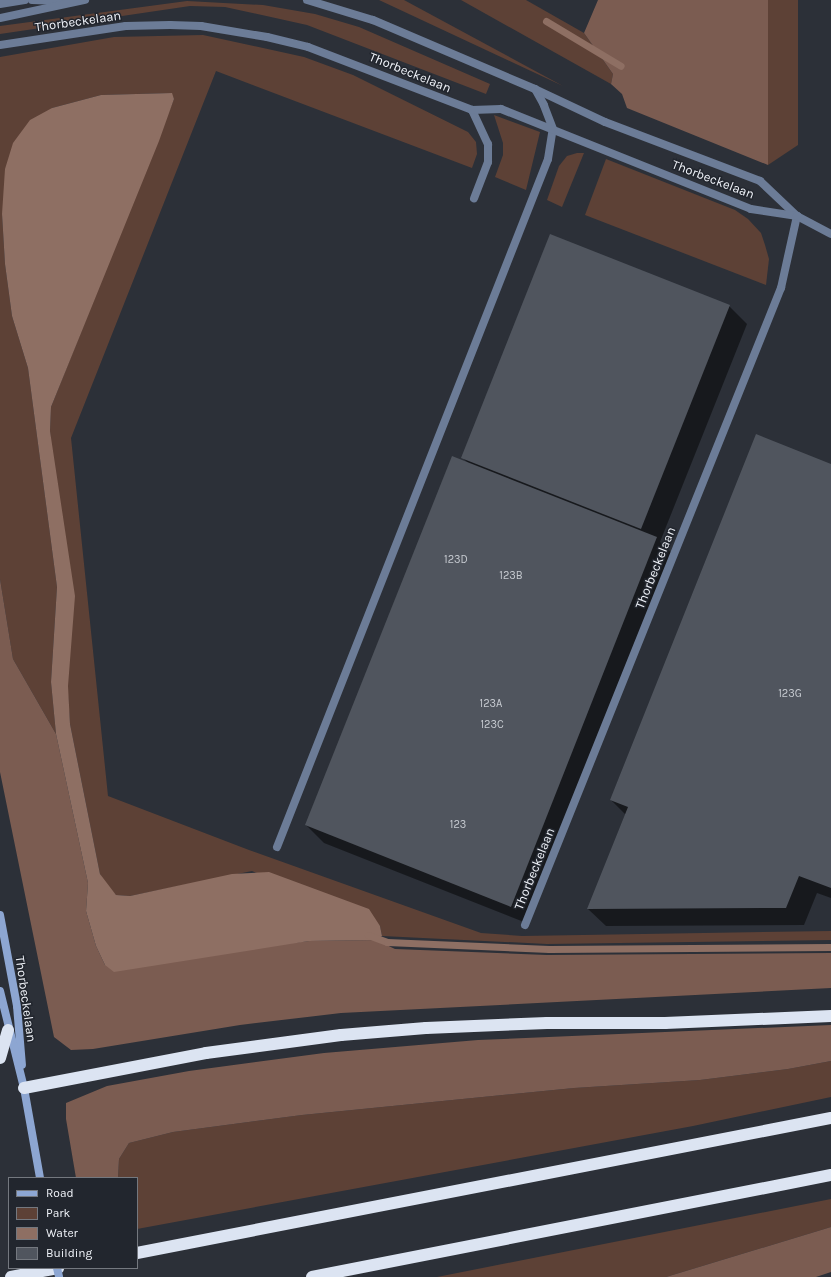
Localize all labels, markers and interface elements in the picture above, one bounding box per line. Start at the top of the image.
street label: Thorbeckelaan [34,8,122,36]
street label: Thorbeckelaan [367,49,453,97]
street label: Thorbeckelaan [670,157,756,203]
street label: Thorbeckelaan [632,525,680,611]
house number: 123D [444,553,468,567]
house number: 123B [499,569,523,583]
house number: 123G [778,687,802,701]
house number: 123A [480,697,502,711]
house number: 123C [480,718,504,732]
house number: 123 [450,818,466,832]
street label: Thorbeckelaan [511,826,559,912]
street label: Thorbeckelaan [11,955,39,1043]
legend [8,1177,138,1269]
text: Road [46,1186,74,1200]
text: Park [46,1206,70,1220]
text: Water [46,1226,78,1240]
text: Building [46,1246,92,1260]

